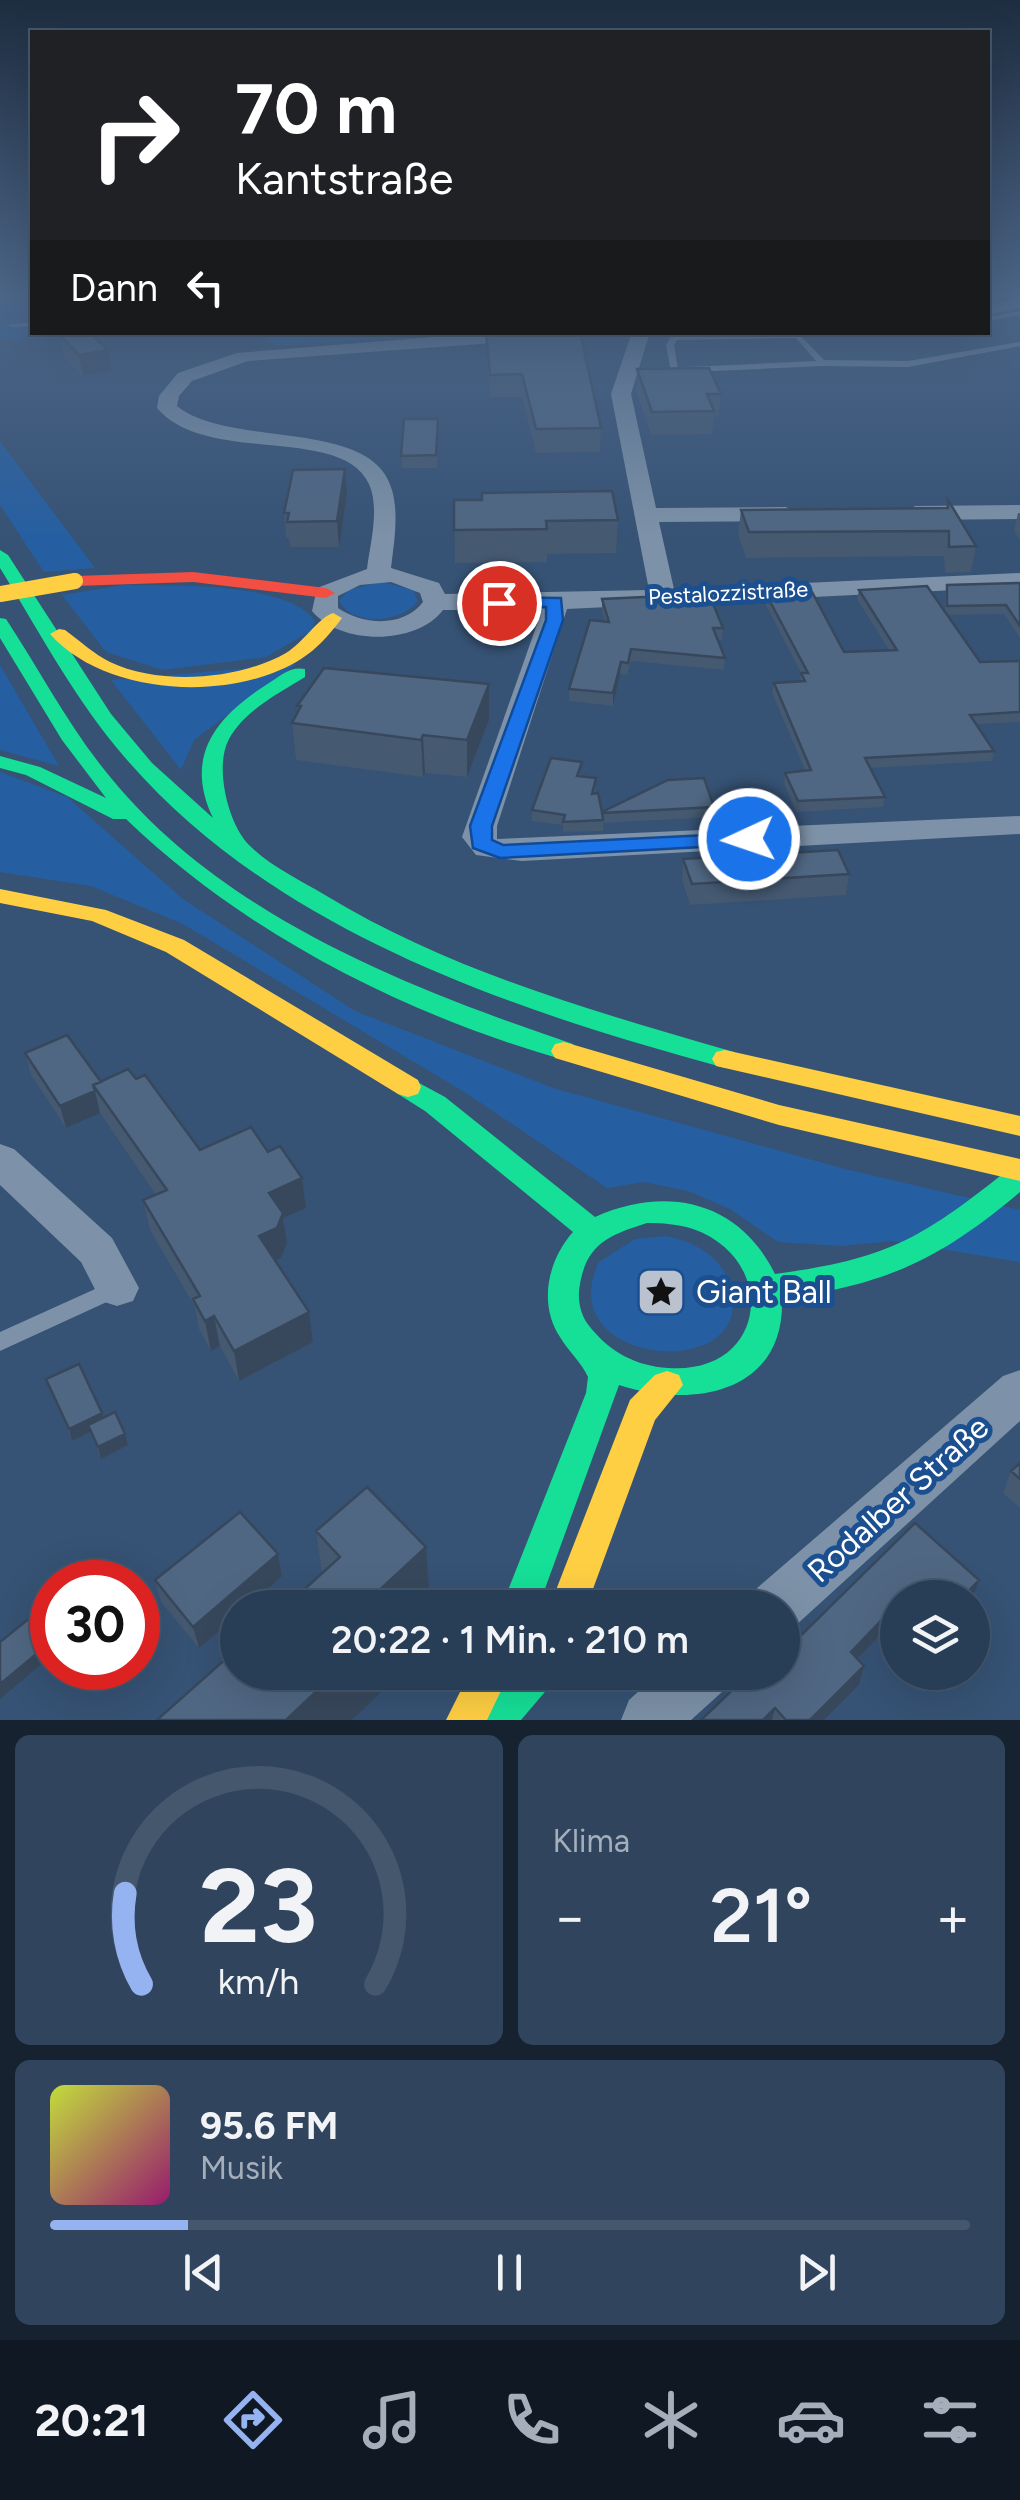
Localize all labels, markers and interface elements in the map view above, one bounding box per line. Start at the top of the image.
text: 70 m [235,66,397,151]
icon: right [70,70,200,200]
text: Kantstraße [235,151,453,205]
icon: left [178,260,233,315]
text: Dann [70,265,158,311]
pin [457,561,542,646]
street label: Pestalozzistraße [647,575,809,611]
icon: arrive [472,576,527,631]
position arrow [697,787,801,891]
place icon: Giant Ball [635,1266,687,1318]
place label: Giant Ball [696,1273,832,1311]
street label: Rodalber Straße [800,1408,996,1590]
speed limit sign: 30 [30,1560,160,1690]
map controls [880,1580,990,1690]
button: layers [880,1580,990,1690]
text: 20:22 · 1 Min. · 210 m [331,1617,689,1663]
text: Klima [553,1822,630,1860]
text: 23 [200,1843,318,1968]
text: 21° [710,1871,812,1961]
text: − [553,1884,587,1950]
text: + [936,1884,970,1950]
text: km/h [218,1960,300,2003]
text: 95.6 FM [200,2103,338,2149]
text: Musik [200,2149,283,2187]
icon: previous [176,2245,231,2300]
icon: pause [482,2245,537,2300]
icon: next [789,2245,844,2300]
icon: directions [218,2385,288,2455]
icon: music [357,2385,427,2455]
icon: phone [497,2385,567,2455]
icon: climate [636,2385,706,2455]
icon: car [776,2385,846,2455]
icon: filters [915,2385,985,2455]
text: 20:21 [35,2393,149,2447]

